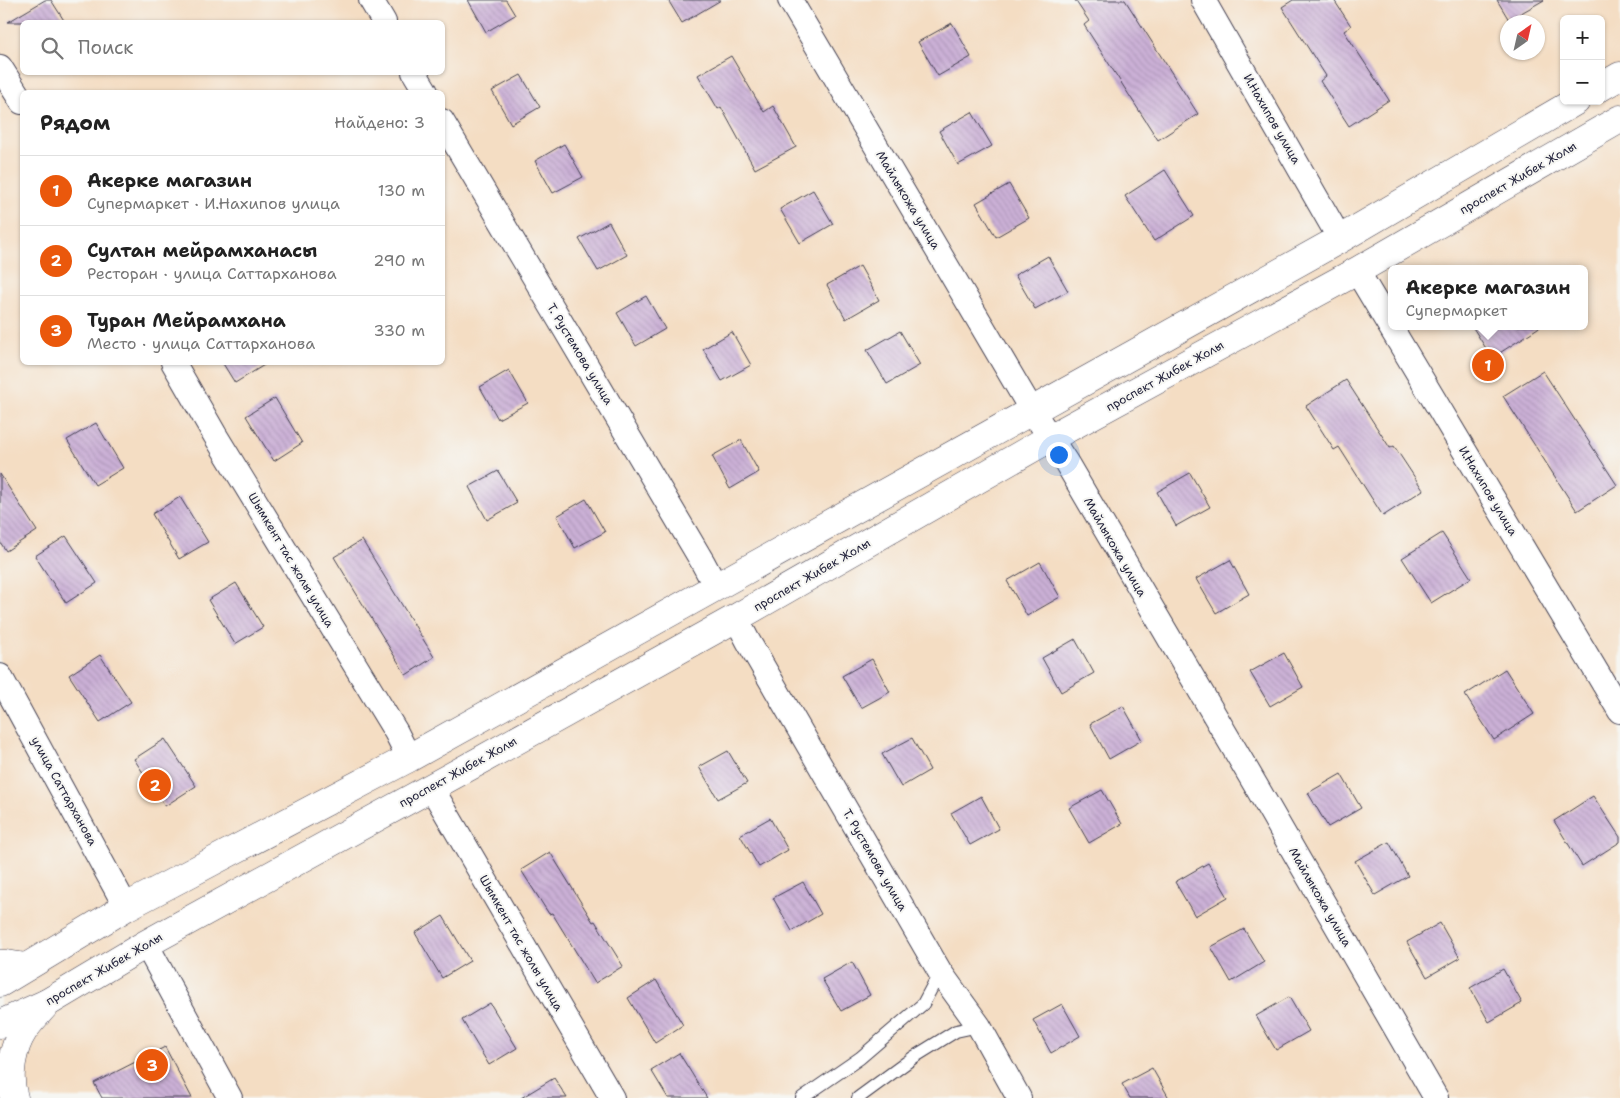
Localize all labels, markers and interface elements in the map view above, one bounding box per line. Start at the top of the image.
north arrow [1500,15,1545,60]
map controls [1560,15,1605,105]
button: + [1560,15,1605,60]
search box [20,20,445,75]
icon: search [38,34,66,62]
text: Поиск [78,35,133,60]
button: − [1560,60,1605,105]
street label: И.Нахипов улица [1240,71,1305,167]
text: Рядом [40,109,110,137]
text: Найдено: 3 [334,112,425,133]
street label: проспект Жибек Жолы [1457,138,1579,218]
street label: Майлыкожа улица [872,148,944,253]
text: Акерке магазин [87,168,252,193]
text: 1 [52,180,60,201]
text: 130 m [378,180,425,201]
text: Супермаркет · И.Нахипов улица [87,193,340,214]
text: Султан мейрамханасы [87,238,317,263]
text: 2 [50,250,62,271]
text: 290 m [373,250,425,271]
text: Ресторан · улица Саттарханова [87,263,337,284]
popup [1388,265,1588,330]
text: Акерке магазин [1406,275,1570,300]
street label: Т. Рустемова улица [543,300,617,408]
text: Супермаркет [1406,300,1507,321]
text: Туран Мейрамхана [87,308,286,333]
text: 3 [50,320,62,341]
text: 330 m [373,320,425,341]
text: Место · улица Саттарханова [87,333,315,354]
street label: проспект Жибек Жолы [1103,337,1227,415]
pin: 1 [1472,346,1504,384]
your location [1046,442,1072,468]
street label: И.Нахипов улица [1455,443,1521,539]
street label: Шымкент тас жолы улица [244,490,338,631]
street label: Майлыкожа улица [1080,494,1150,600]
street label: проспект Жибек Жолы [751,535,873,615]
street label: проспект Жибек Жолы [396,733,520,811]
street label: улица Саттарханова [27,734,101,849]
pin: 2 [139,766,171,804]
street label: Т. Рустемова улица [839,806,911,915]
street label: Майлыкожа улица [1285,844,1355,950]
street label: Шымкент тас жолы улица [475,872,567,1014]
street label: проспект Жибек Жолы [43,929,165,1009]
pin: 3 [136,1046,168,1084]

